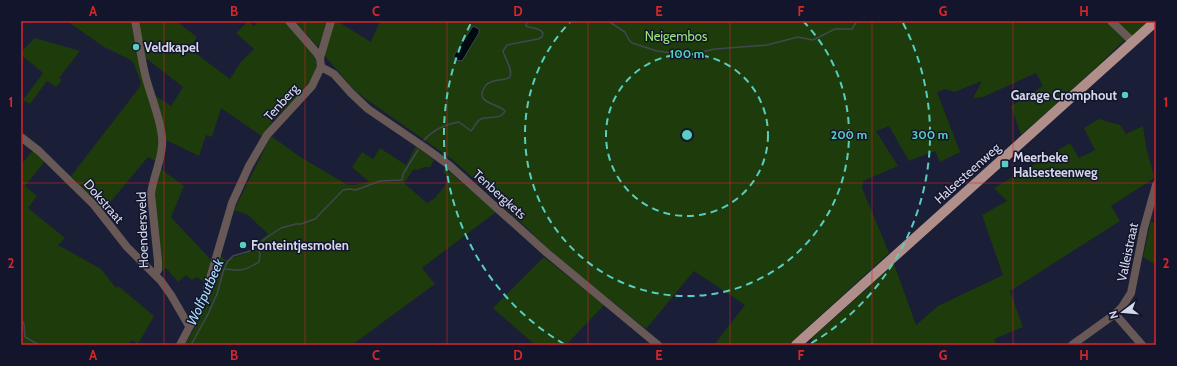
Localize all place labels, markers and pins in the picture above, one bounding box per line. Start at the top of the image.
place label: Veldkapel [144,39,200,55]
marker: Veldkapel [131,42,141,52]
place label: Garage Cromphout [1011,87,1118,103]
marker: Garage Cromphout [1120,90,1130,100]
centre of rings [680,128,694,142]
place label: Meerbeke Halsesteenweg [1013,149,1098,180]
marker: Meerbeke Halsesteenweg [1000,159,1010,169]
place label: Fonteintjesmolen [251,237,349,253]
marker: Fonteintjesmolen [238,240,248,250]

